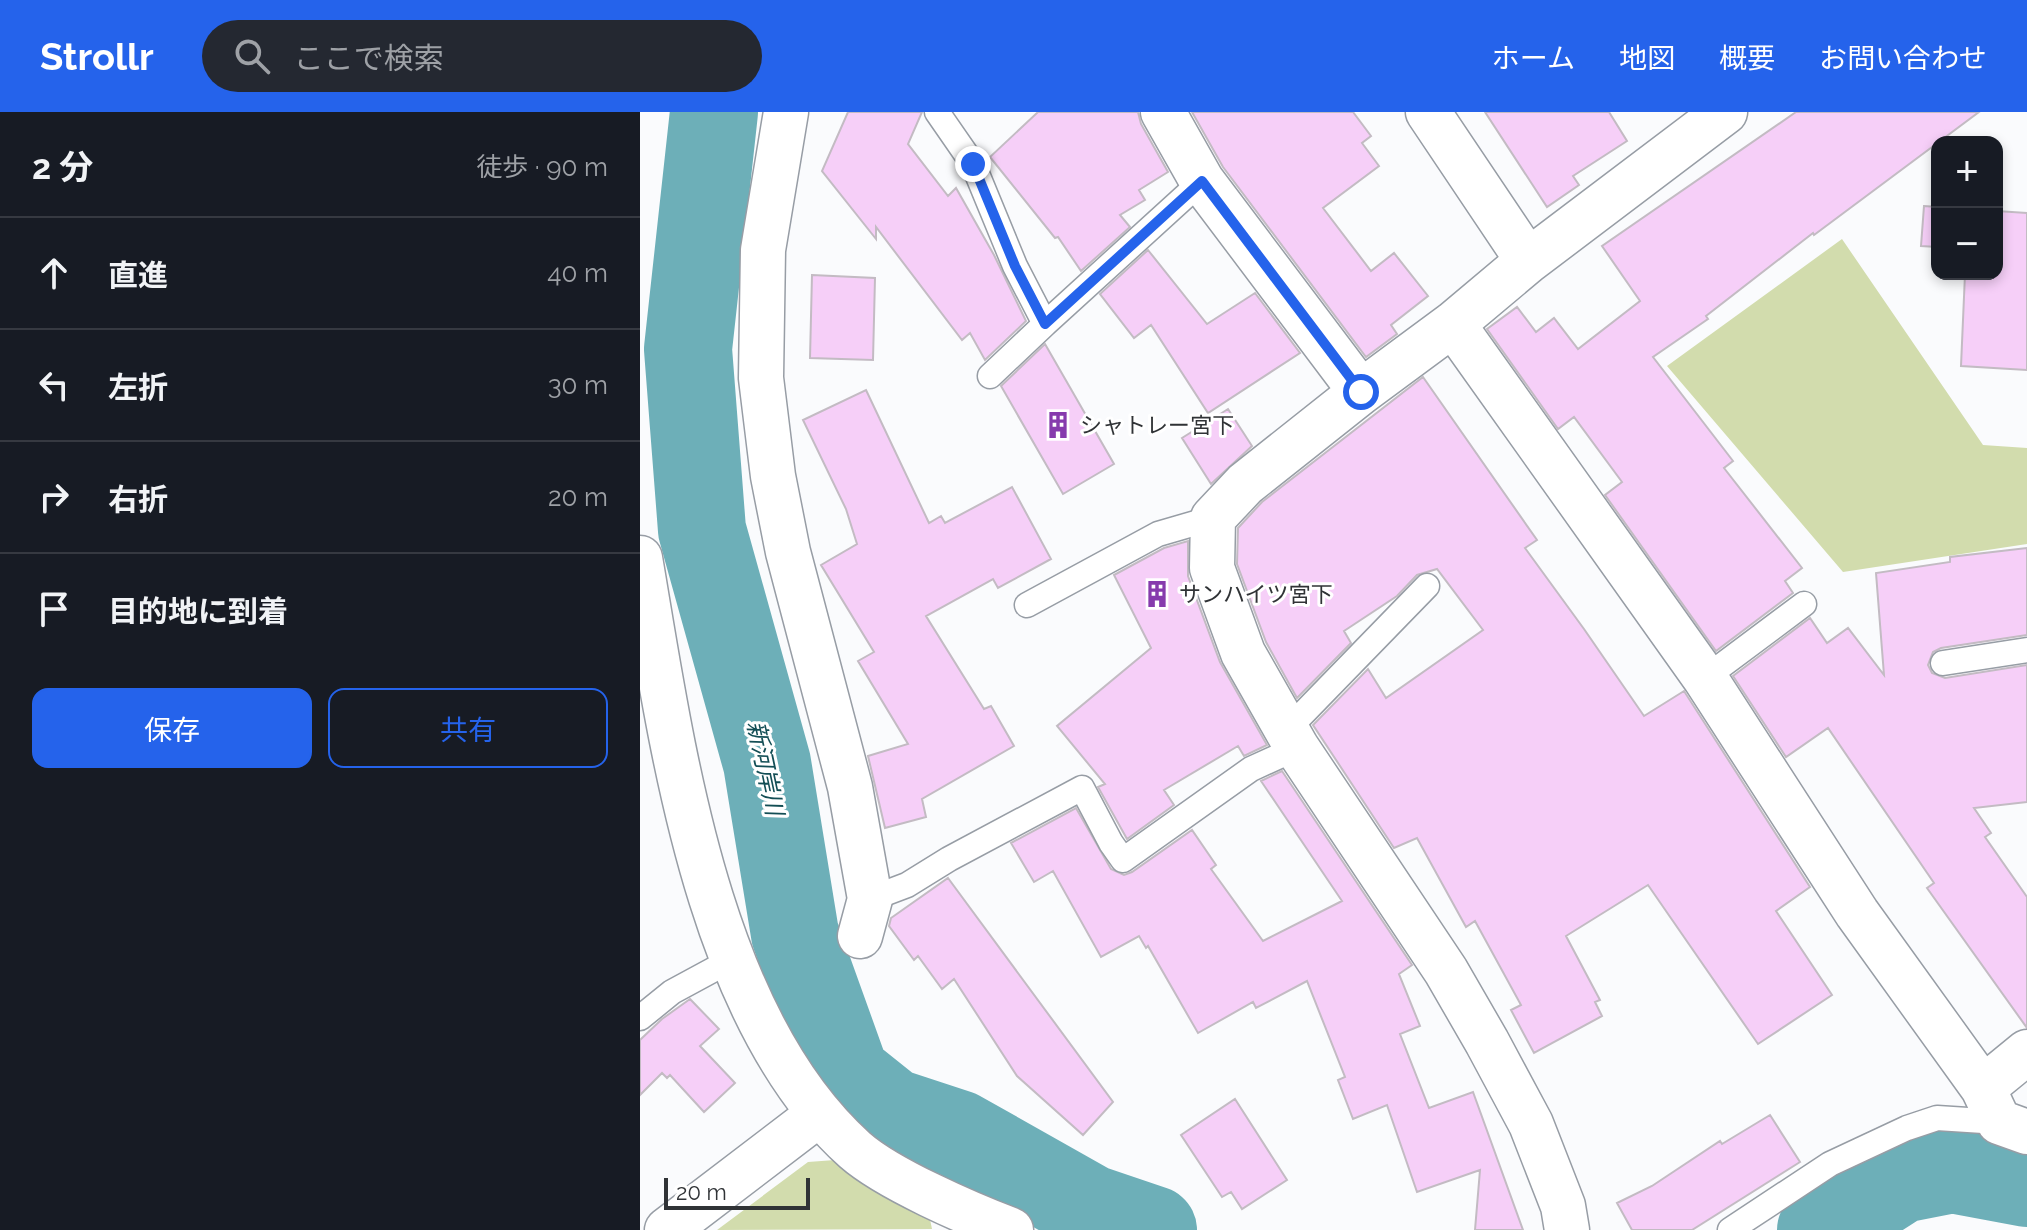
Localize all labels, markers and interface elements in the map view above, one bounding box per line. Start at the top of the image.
search box [202,20,762,92]
text: Strollr [40,34,154,79]
icon: search [230,34,274,78]
text: ここで検索 [294,41,444,76]
text: ホーム [1492,42,1575,75]
text: 地図 [1619,42,1675,75]
text: 概要 [1719,42,1775,75]
text: お問い合わせ [1819,42,1987,75]
map controls [1931,136,2003,280]
button: + [1931,136,2003,208]
route end [955,146,991,182]
text: 2 分 [32,147,93,187]
text: 徒歩 · 90 m [476,152,608,182]
button: − [1931,208,2003,280]
icon: ahead [32,251,76,295]
text: 直進 [108,258,168,293]
text: 40 m [547,258,608,288]
icon: left [32,363,76,407]
text: 左折 [108,370,168,405]
text: 30 m [548,370,608,400]
route start [1343,374,1379,410]
building icon: シャトレー宮下 [1043,410,1073,440]
place label: シャトレー宮下 [1080,412,1234,438]
icon: right [32,475,76,519]
text: 右折 [108,482,168,517]
text: 20 m [548,482,608,512]
building icon: サンハイツ宮下 [1142,579,1172,609]
place label: サンハイツ宮下 [1179,581,1333,607]
icon: arrive [32,587,76,631]
text: 目的地に到着 [108,594,288,629]
button: 保存 [32,688,312,768]
button: 共有 [328,688,608,768]
water label: 新河岸川 [741,718,790,821]
scale bar [664,1174,810,1210]
text: 20 m [676,1179,727,1205]

